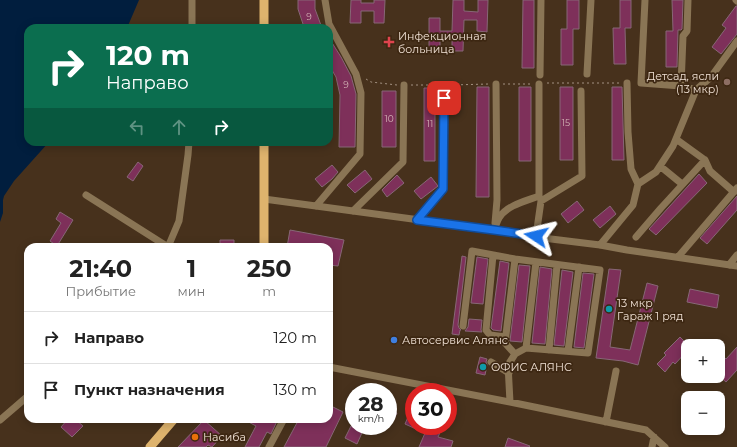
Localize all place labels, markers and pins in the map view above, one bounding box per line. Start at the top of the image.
place label: Инфекционная больница [398,29,486,56]
marker: Инфекционная больница [383,36,395,48]
place label: Детсад, ясли (13 мкр) [647,69,719,96]
marker: Детсад, ясли (13 мкр) [722,77,732,87]
pin [427,81,461,115]
place label: 13 мкр Гараж 1 ряд [617,296,683,323]
marker: 13 мкр Гараж 1 ряд [604,304,614,314]
place label: Автосервис Алянс [402,333,508,347]
marker: Автосервис Алянс [389,335,399,345]
place label: ОФИС АЛЯНС [491,360,572,374]
marker: ОФИС АЛЯНС [478,362,488,372]
place label: Насиба [203,430,246,444]
marker: Насиба [190,432,200,442]

